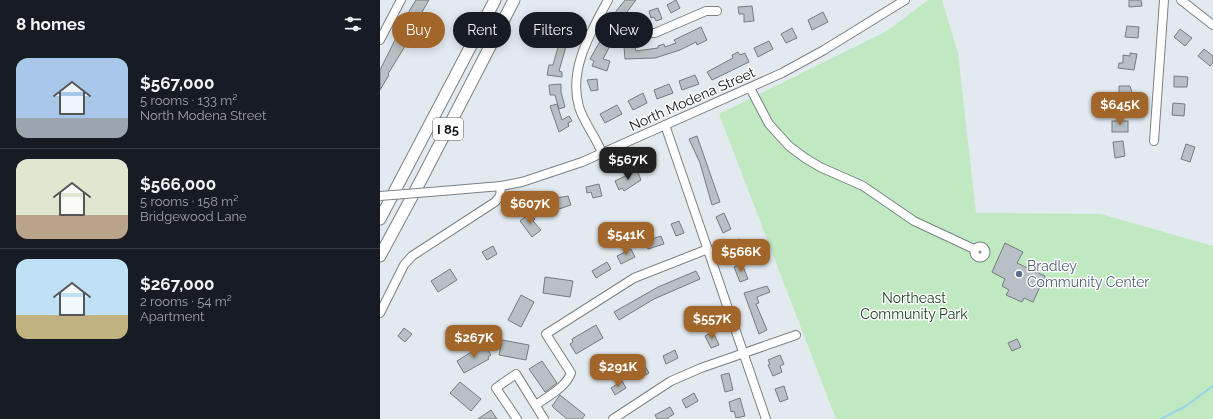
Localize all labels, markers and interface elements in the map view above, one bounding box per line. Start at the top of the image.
chip: Buy [392,12,445,48]
chip: Rent [453,12,511,48]
chip: Filters [519,12,587,48]
chip: New [595,12,653,48]
icon: filters [342,13,364,35]
text: 8 homes [16,14,85,34]
street label: North Modena Street [627,64,758,134]
text: $567,000 [140,73,214,93]
icon: home [48,74,96,122]
pin: $645K [1092,92,1148,126]
text: 5 rooms · 133 m² [140,93,237,108]
text: $645K [1100,97,1140,112]
text: North Modena Street [140,108,266,123]
road number: I 85 [433,118,463,140]
pin: $567K [600,147,656,181]
text: $567K [608,152,648,167]
text: $566,000 [140,174,216,194]
icon: home [48,175,96,223]
pin: $607K [502,191,558,225]
text: 5 rooms · 158 m² [140,194,238,209]
text: $607K [510,196,550,211]
text: Bridgewood Lane [140,209,247,224]
pin: $541K [598,222,654,256]
text: $541K [607,227,645,242]
pin: $566K [713,239,769,273]
text: $566K [721,244,761,259]
place label: Bradley Community Center [1027,258,1149,290]
marker: Bradley Community Center [1014,269,1024,279]
text: $267,000 [140,274,215,294]
icon: home [48,275,96,323]
park label: Northeast Community Park [860,290,968,322]
text: 2 rooms · 54 m² [140,294,232,309]
pin: $557K [684,306,740,340]
text: Apartment [140,309,204,324]
text: $557K [693,311,731,326]
pin: $267K [446,325,502,359]
text: $267K [454,330,494,345]
pin: $291K [590,354,646,388]
text: $291K [599,359,637,374]

